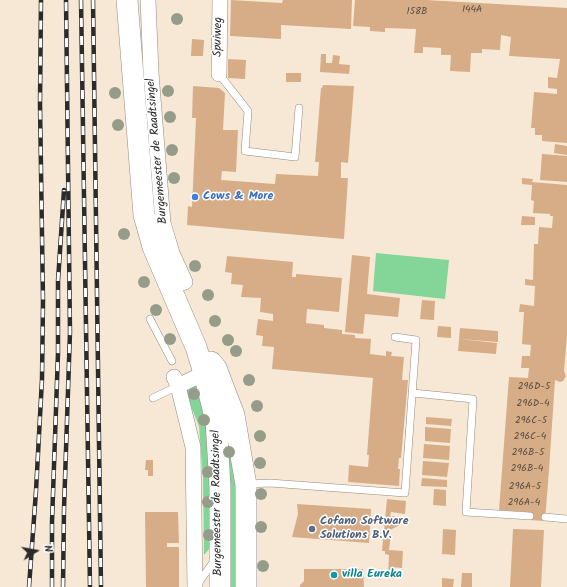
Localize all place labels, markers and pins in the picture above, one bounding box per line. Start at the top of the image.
place label: Cows & More [203,190,273,204]
marker: Cows & More [190,192,200,202]
place label: Cofano Software Solutions B.V. [320,515,409,543]
marker: Cofano Software Solutions B.V. [307,524,317,534]
place label: villa Eureka [342,568,402,582]
marker: villa Eureka [329,570,339,580]

